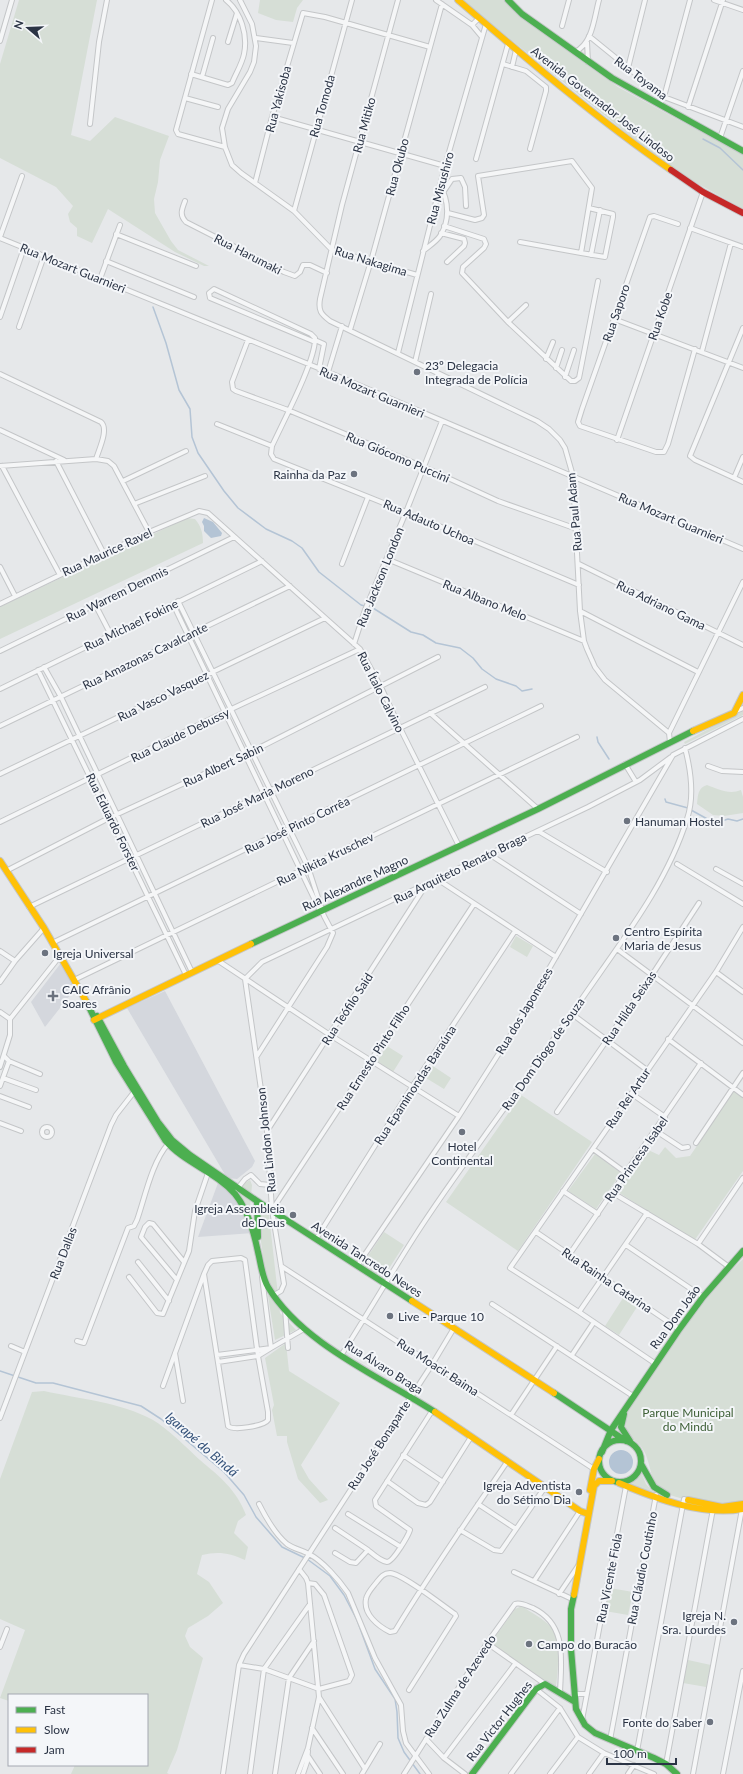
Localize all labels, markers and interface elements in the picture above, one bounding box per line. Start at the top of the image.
north arrow [8,8,48,48]
text: N [11,18,26,31]
street label: Avenida Governador José Lindoso [528,43,678,165]
street label: Rua Toyama [611,53,671,103]
street label: Rua Yakisoba [262,64,294,134]
street label: Rua Tomoda [306,73,338,139]
street label: Rua Mitiko [349,95,379,154]
street label: Rua Okubo [382,136,412,197]
street label: Rua Misushiro [423,150,457,226]
street label: Rua Harumaki [212,231,284,277]
street label: Rua Mozart Guarnieri [18,240,128,296]
street label: Rua Nakagima [333,243,409,279]
street label: Rua Saporo [599,282,633,344]
street label: Rua Kobe [645,290,675,342]
place label: 23º Delegacia Integrada de Polícia [425,358,528,387]
street label: Rua Mozart Guarnieri [317,363,427,421]
marker: 23º Delegacia Integrada de Polícia [412,367,422,377]
street label: Rua Giócomo Puccini [344,428,452,486]
place label: Rainha da Paz [273,467,347,482]
marker: Rainha da Paz [349,469,359,479]
street label: Rua Paul Adam [563,472,585,552]
street label: Rua Mozart Guarnieri [616,489,726,547]
street label: Rua Adauto Uchoa [381,496,477,548]
street label: Rua Maurice Ravel [60,525,154,579]
street label: Rua Jackson London [353,525,407,629]
street label: Rua Warrem Demmis [64,563,170,625]
street label: Rua Albano Melo [441,576,530,624]
street label: Rua Adriano Gama [614,577,708,633]
street label: Rua Michael Fokine [82,596,180,654]
street label: Rua Amazonas Cavalcante [80,619,210,693]
street label: Rua Ítalo Calvino [354,649,408,735]
street label: Rua Vasco Vasquez [115,667,212,725]
street label: Rua Claude Debussy [128,704,233,765]
street label: Rua Albert Sabin [180,740,266,790]
street label: Rua José Maria Moreno [198,763,316,831]
street label: Rua Eduardo Forster [83,770,144,874]
street label: Rua José Pinto Corrêa [242,793,352,857]
place label: Hanuman Hostel [635,814,723,829]
marker: Hanuman Hostel [622,816,632,826]
street label: Rua Nikita Kruschev [274,829,377,889]
street label: Rua Arquiteto Renato Braga [391,829,529,907]
street label: Rua Alexandre Magno [300,852,411,914]
place label: Centro Espírita Maria de Jesus [624,924,702,953]
marker: Centro Espírita Maria de Jesus [611,933,621,943]
place label: Igreja Universal [53,946,134,961]
marker: Igreja Universal [40,948,50,958]
street label: Rua dos Japoneses [492,965,556,1057]
street label: Rua Hilda Seixas [599,968,659,1048]
street label: Rua Teófilo Said [318,970,376,1048]
place label: CAIC Afrânio Soares [62,982,131,1011]
marker: CAIC Afrânio Soares [47,990,59,1002]
street label: Rua Dom Diogo de Souza [498,995,588,1113]
street label: Rua Ernesto Pinto Filho [333,1001,413,1113]
street label: Rua Epaminondas Baraúna [371,1022,459,1148]
street label: Rua Rei Artur [602,1064,654,1131]
street label: Rua Lindon Johnson [253,1087,279,1193]
street label: Rua Princesa Isabel [601,1114,671,1204]
marker: Hotel Continental [457,1127,467,1137]
place label: Hotel Continental [431,1139,493,1168]
place label: Igreja Assembleia de Deus [194,1201,285,1230]
marker: Igreja Assembleia de Deus [288,1210,298,1220]
street label: Avenida Tancredo Neves [309,1218,425,1300]
street label: Rua Dallas [46,1225,80,1281]
street label: Rua Rainha Catarina [559,1244,655,1316]
street label: Rua Dom João [647,1282,703,1352]
place label: Live - Parque 10 [398,1309,484,1324]
marker: Live - Parque 10 [385,1311,395,1321]
street label: Rua Moacir Baima [394,1335,482,1399]
street label: Rua Álvaro Braga [342,1337,426,1397]
street label: Rua José Bonaparte [344,1397,414,1493]
park label: Parque Municipal do Mindú [642,1405,734,1434]
water label: Igarapé do Bindá [163,1408,242,1480]
place label: Igreja Adventista do Sétimo Dia [483,1478,571,1507]
marker: Igreja Adventista do Sétimo Dia [574,1487,584,1497]
street label: Rua Cláudio Coutinho [624,1510,660,1626]
street label: Rua Vicente Fiola [593,1532,625,1624]
place label: Igreja N. Sra. Lourdes [662,1608,726,1637]
marker: Igreja N. Sra. Lourdes [729,1617,739,1627]
street label: Rua Zulma de Azevedo [421,1632,499,1740]
place label: Campo do Buracão [537,1637,637,1652]
marker: Campo do Buracão [524,1639,534,1649]
street label: Rua Victor Hughes [463,1678,535,1764]
legend [8,1694,148,1766]
text: Fast [44,1702,66,1717]
place label: Fonte do Saber [622,1715,703,1730]
marker: Fonte do Saber [705,1717,715,1727]
text: Slow [44,1722,70,1737]
scale bar [607,1740,676,1766]
text: Jam [44,1742,65,1757]
text: 100 m [613,1746,647,1761]

